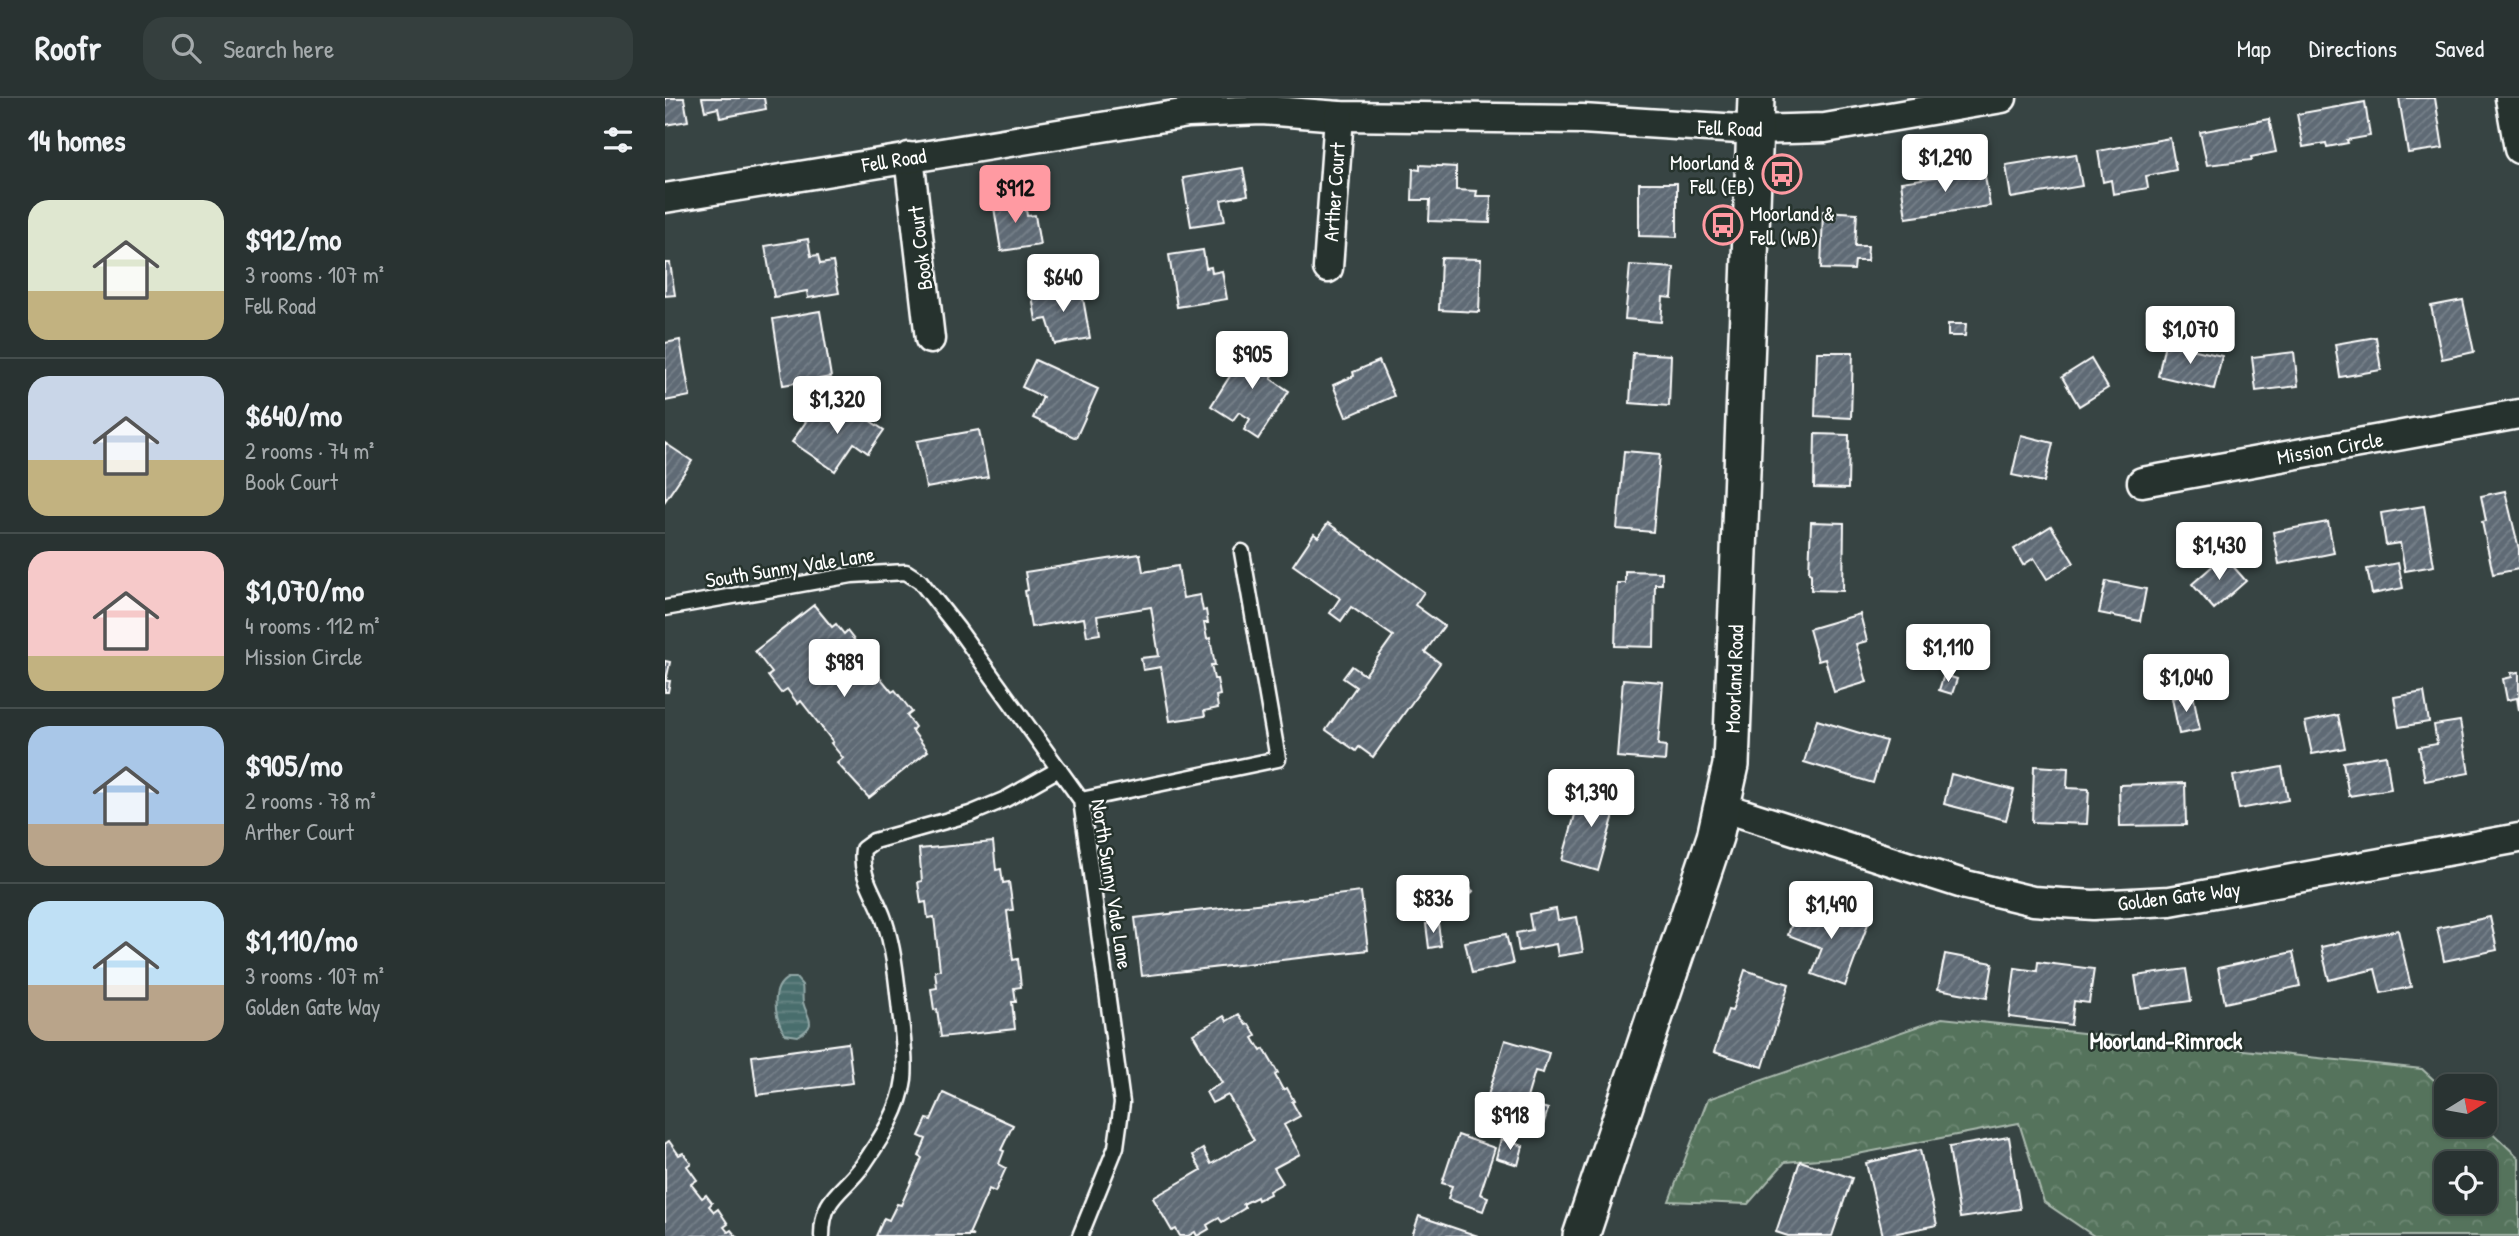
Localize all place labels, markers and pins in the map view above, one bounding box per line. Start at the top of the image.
pin: $1,290 [1888,134,2002,194]
place label: Moorland & Fell (EB) [1670,148,1755,201]
bus stop icon: Moorland & Fell (EB) [1761,153,1803,195]
pin: $912 [974,166,1056,225]
place label: Moorland & Fell (WB) [1749,199,1835,252]
bus stop icon: Moorland & Fell (WB) [1702,204,1744,246]
pin: $640 [1022,254,1104,314]
pin: $1,070 [2133,306,2247,366]
pin: $905 [1211,331,1293,391]
pin: $1,320 [780,376,894,436]
pin: $1,430 [2162,522,2276,582]
pin: $1,110 [1891,624,2005,684]
pin: $989 [803,640,885,699]
pin: $1,040 [2129,654,2243,714]
pin: $1,390 [1534,770,1648,829]
pin: $836 [1392,876,1474,935]
pin: $1,490 [1774,882,1888,941]
pin: $918 [1469,1093,1551,1152]

